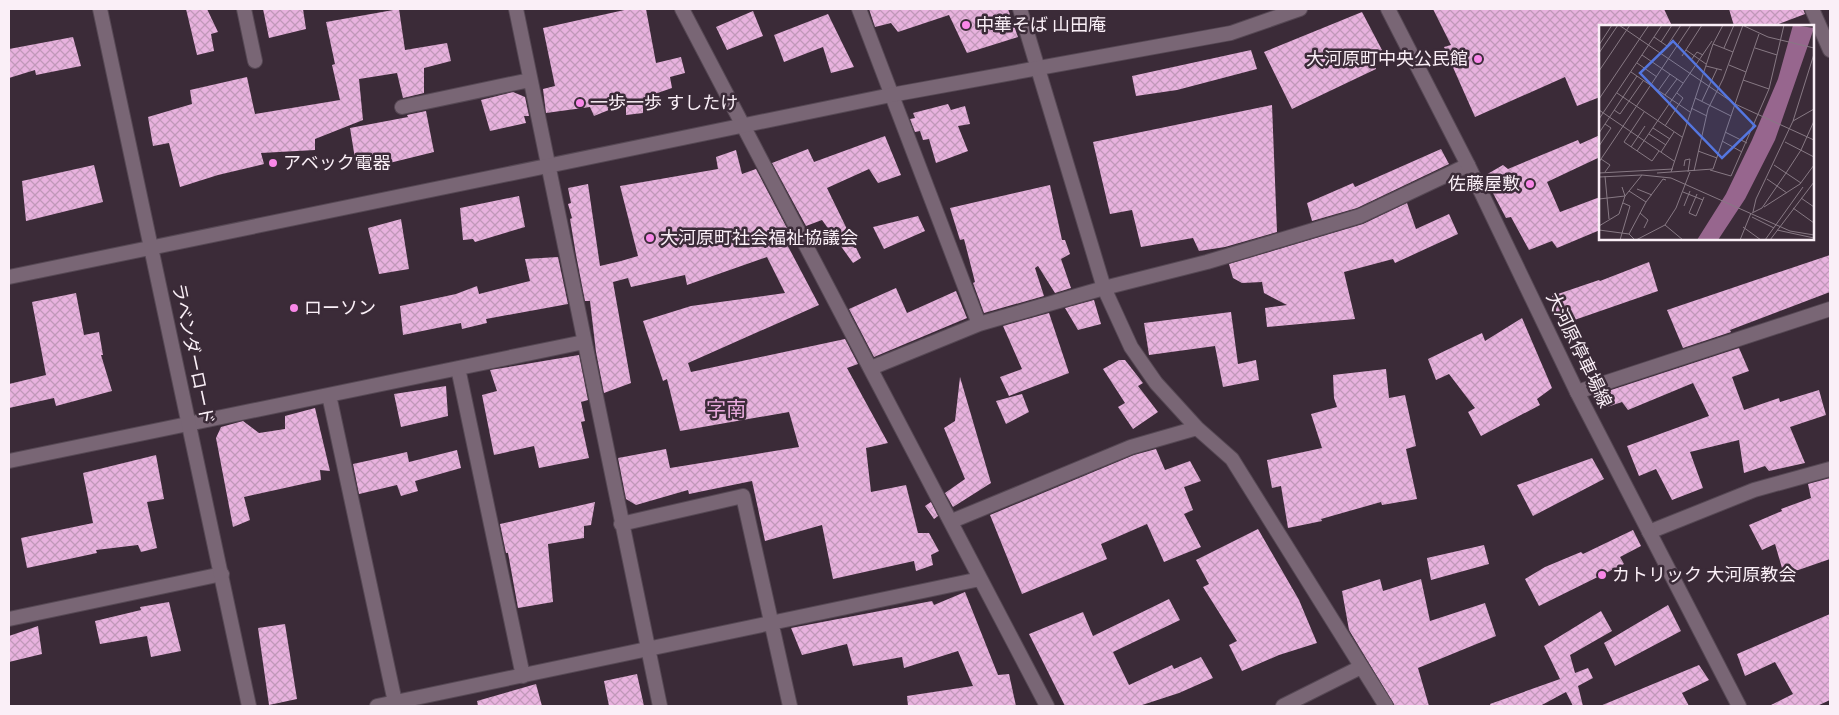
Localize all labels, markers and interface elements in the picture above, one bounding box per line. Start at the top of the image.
place label: 中華そば 山田庵 [976,14,1106,36]
marker: 中華そば 山田庵 [960,19,972,31]
inset map [1599,25,1814,240]
place label: 大河原町中央公民館 [1306,48,1468,70]
marker: 大河原町中央公民館 [1472,53,1484,65]
place label: 一歩一歩 すしたけ [590,92,738,114]
marker: 一歩一歩 すしたけ [574,97,586,109]
place label: アベック電器 [283,152,391,174]
marker: アベック電器 [267,157,279,169]
place label: 佐藤屋敷 [1448,173,1520,195]
marker: 佐藤屋敷 [1524,178,1536,190]
place label: 大河原町社会福祉協議会 [660,227,858,249]
marker: 大河原町社会福祉協議会 [644,232,656,244]
street label: ラベンダーロード [167,281,219,427]
street label: 大河原停車場線 [1541,289,1617,411]
place label: ローソン [304,297,376,319]
marker: ローソン [288,302,300,314]
district label: 字南 [706,398,746,421]
place label: カトリック 大河原教会 [1612,564,1796,586]
marker: カトリック 大河原教会 [1596,569,1608,581]

